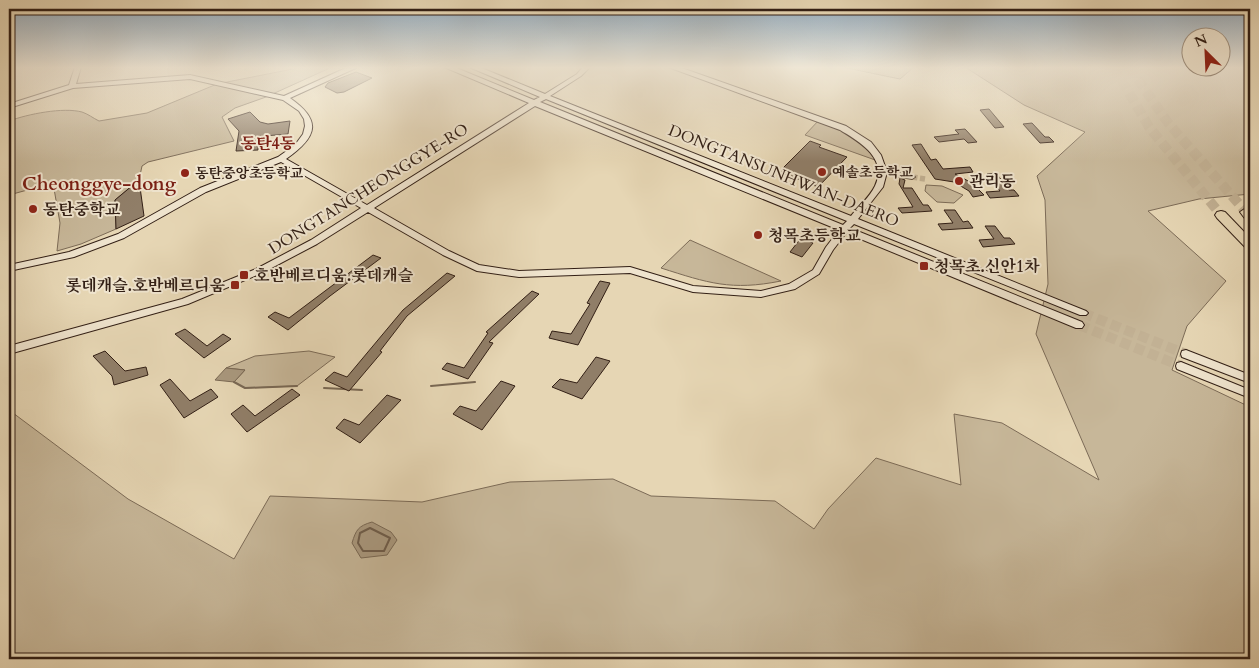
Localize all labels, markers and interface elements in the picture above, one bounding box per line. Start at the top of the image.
north arrow [1182,28,1232,78]
text: N [1191,29,1210,52]
street label: DONGTANCHEONGGYE-RO [264,118,473,260]
street label: DONGTANSUNHWAN-DAERO [665,119,902,232]
district label: 동탄4동 [241,133,296,155]
place label: 예솔초등학교 [832,163,914,182]
place label: 동탄중앙초등학교 [195,164,304,183]
marker: 예솔초등학교 [816,166,828,178]
marker: 동탄중앙초등학교 [179,167,191,179]
district label: Cheonggye-dong [22,171,177,197]
place label: 관리동 [969,171,1016,193]
marker: 관리동 [953,175,965,187]
place label: 동탄중학교 [43,199,121,221]
marker: 동탄중학교 [27,203,39,215]
place label: 청목초등학교 [768,225,861,247]
marker: 청목초등학교 [752,229,764,241]
place label: 청목초.신안1차 [934,256,1040,278]
marker: 청목초.신안1차 [918,260,930,272]
place label: 호반베르디움.롯데캐슬 [254,265,414,287]
marker: 호반베르디움.롯데캐슬 [238,269,250,281]
place label: 롯데캐슬.호반베르디움 [66,275,226,297]
marker: 롯데캐슬.호반베르디움 [229,279,241,291]

